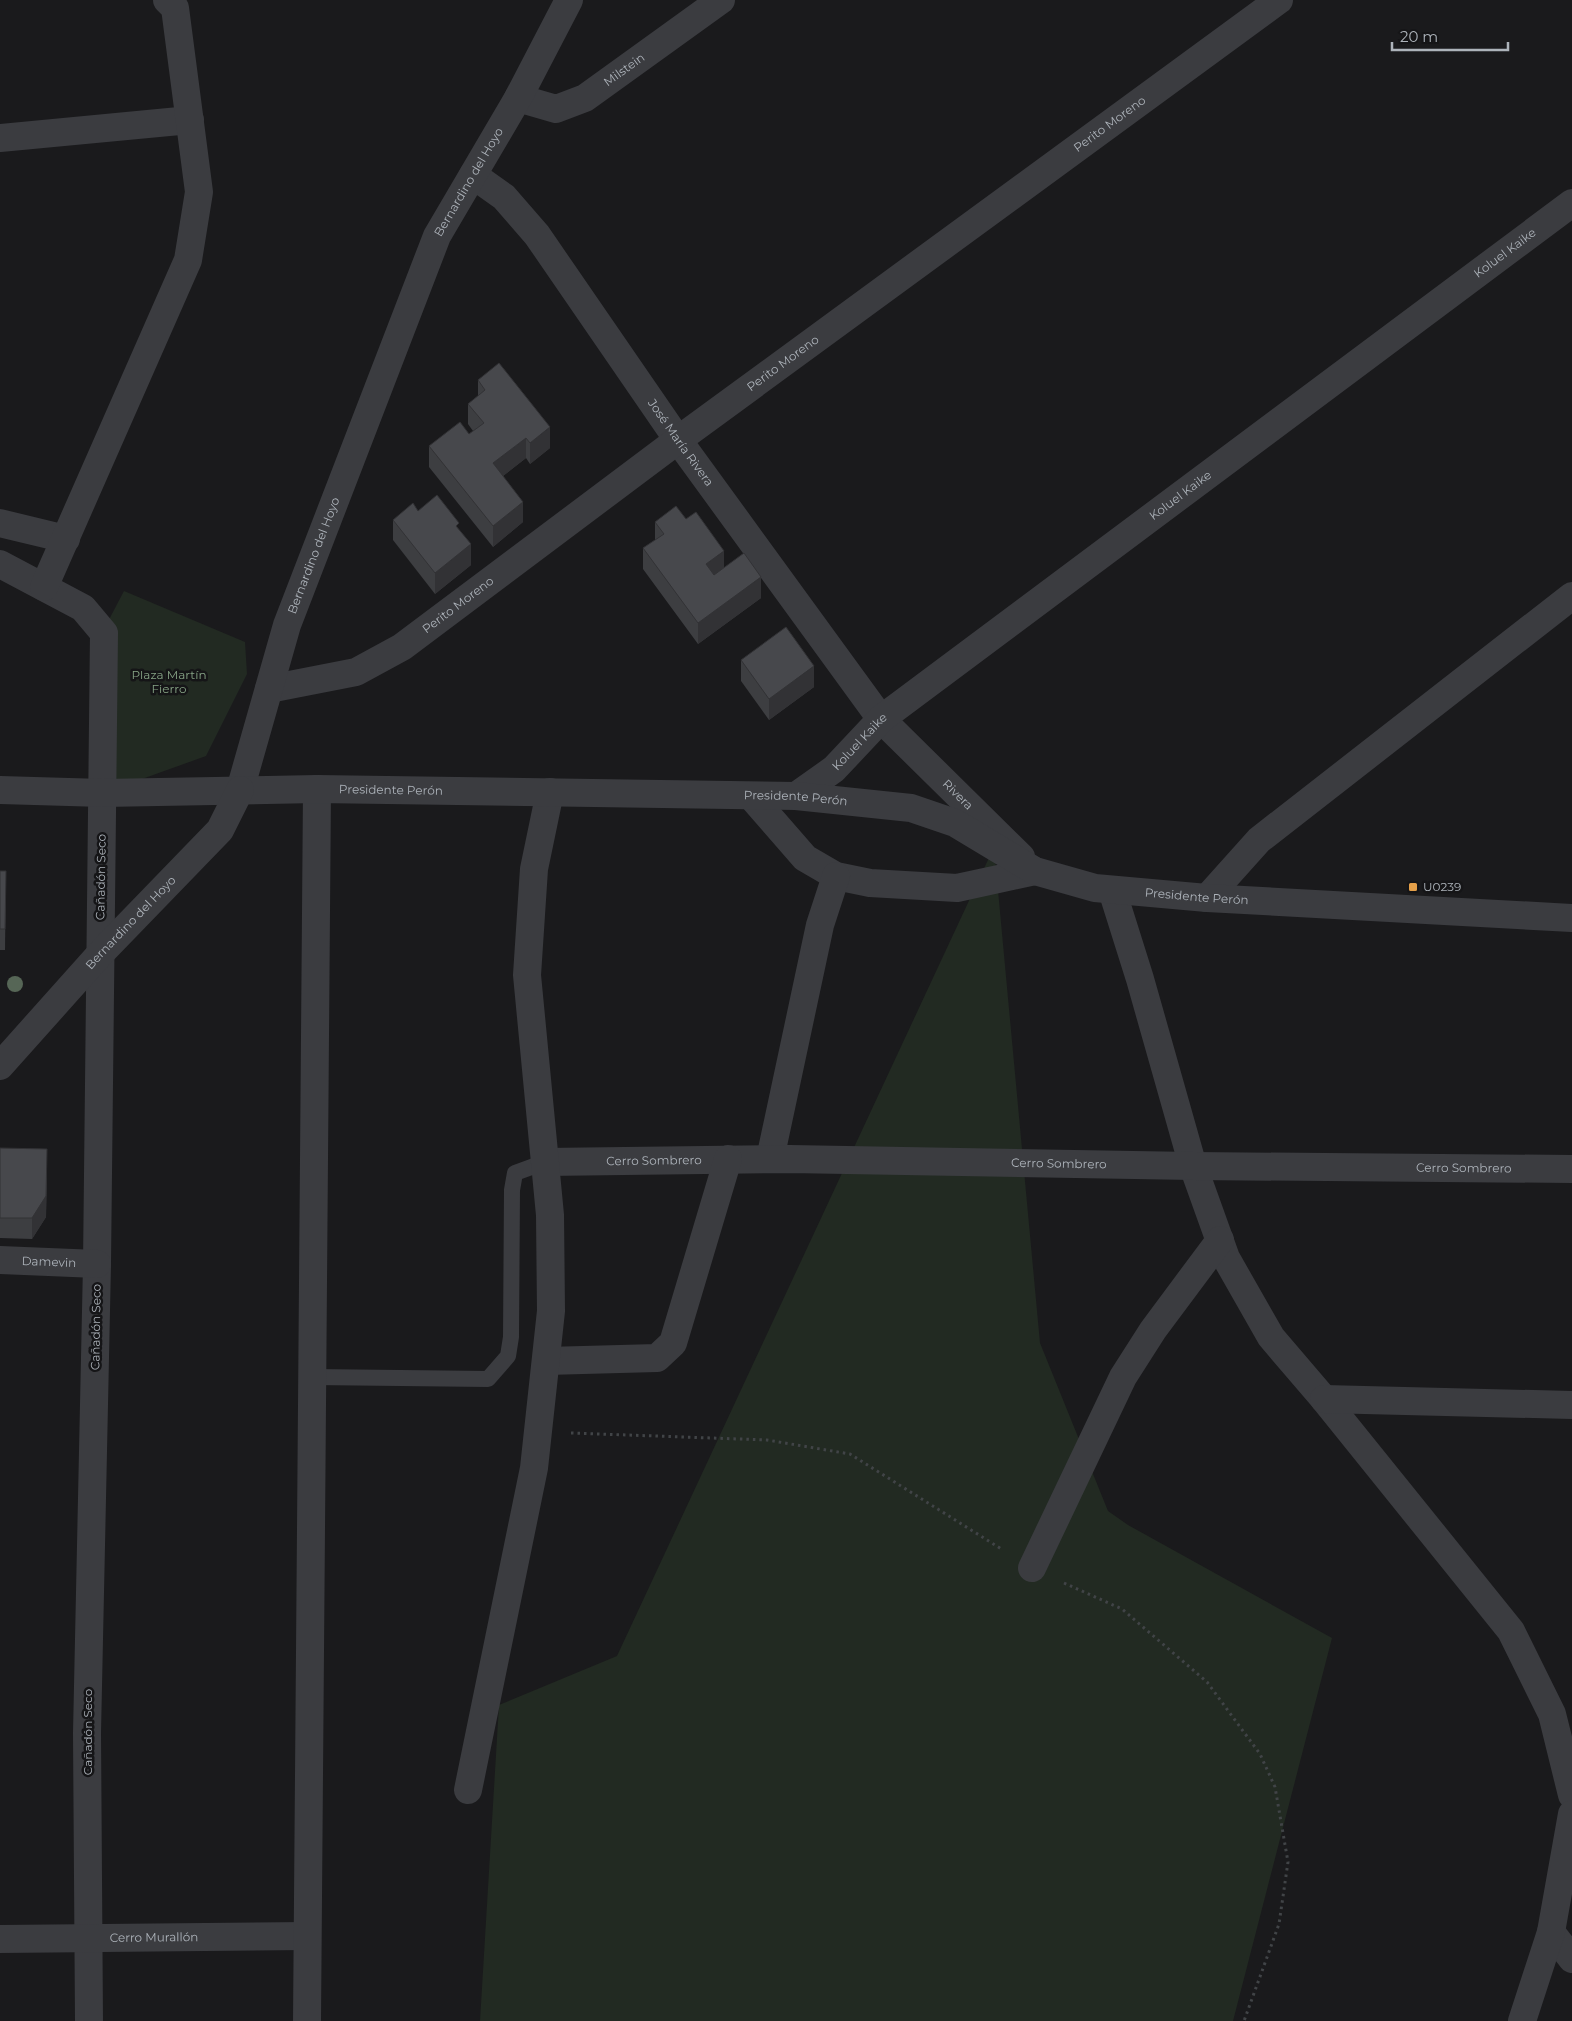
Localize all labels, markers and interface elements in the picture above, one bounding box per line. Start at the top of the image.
scale bar [1392,20,1508,52]
text: 20 m [1400,27,1438,46]
street label: Milstein [601,49,647,89]
street label: Perito Moreno [1070,92,1148,155]
street label: Bernardino del Hoyo [430,125,506,239]
street label: Koluel Kaike [1471,225,1539,281]
street label: Perito Moreno [744,331,822,394]
street label: José María Rivera [645,395,717,489]
street label: Koluel Kaike [1146,467,1214,523]
street label: Bernardino del Hoyo [284,495,343,616]
street label: Perito Moreno [419,573,496,636]
park label: Plaza Martín Fierro [131,667,207,696]
street label: Koluel Kaike [829,709,890,773]
street label: Rivera [940,776,977,813]
street label: Presidente Perón [339,781,443,798]
street label: Presidente Perón [744,787,848,808]
street label: Cañadón Seco [92,834,109,920]
street label: Bernardino del Hoyo [82,872,179,972]
place label: U0239 [1423,879,1461,894]
marker: U0239 [1407,881,1419,893]
street label: Presidente Perón [1144,884,1249,907]
street label: Cerro Sombrero [606,1152,702,1168]
street label: Cerro Sombrero [1011,1155,1107,1171]
street label: Cerro Sombrero [1416,1160,1512,1176]
street label: Damevin [21,1253,77,1270]
street label: Cañadón Seco [87,1284,104,1370]
street label: Cañadón Seco [80,1689,95,1775]
street label: Cerro Murallón [110,1929,198,1945]

